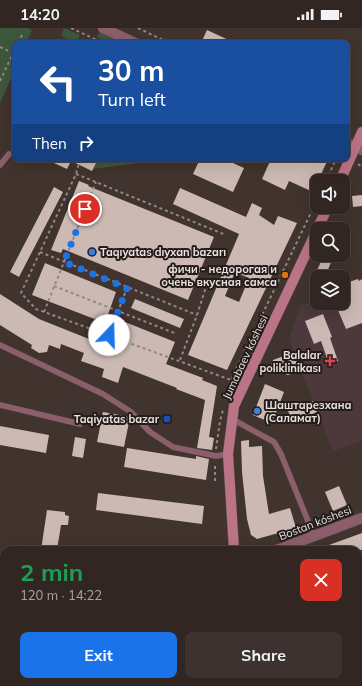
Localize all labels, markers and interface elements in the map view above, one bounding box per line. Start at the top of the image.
text: 14:20 [20,5,60,24]
text: 30 m [98,53,164,88]
icon: left [32,56,84,108]
text: Turn left [98,88,166,111]
icon: right [75,132,97,154]
text: Then [32,134,67,153]
map controls [310,174,350,310]
button: sound [310,174,350,214]
pin [68,192,102,226]
icon: arrive [74,198,96,220]
button: search [310,222,350,262]
place label: Taqıyatas dıyxan bazarı [100,245,226,259]
marker: Taqıyatas dıyxan bazarı [87,247,97,257]
place label: фичи - недорогая и очень вкусная самса [161,262,277,289]
marker: фичи - недорогая и очень вкусная самса [280,270,290,280]
button: layers [310,270,350,310]
street label: Jumabaev kóshesi [219,312,271,402]
position arrow [88,314,130,356]
place label: Balalar poliklinikası [259,348,322,375]
marker: Balalar poliklinikası [324,355,336,367]
place label: Шаштарезхана (Саламат) [265,398,352,425]
marker: Шаштарезхана (Саламат) [252,406,262,416]
place label: Taqiyatas bazar [74,412,160,426]
marker: Taqiyatas bazar [162,414,172,424]
street label: Bostan kóshesi [277,503,353,543]
text: 2 min [20,557,83,587]
button: close [300,559,342,601]
text: 120 m · 14:22 [20,587,102,603]
button: Exit [20,632,177,678]
button: Share [185,632,342,678]

